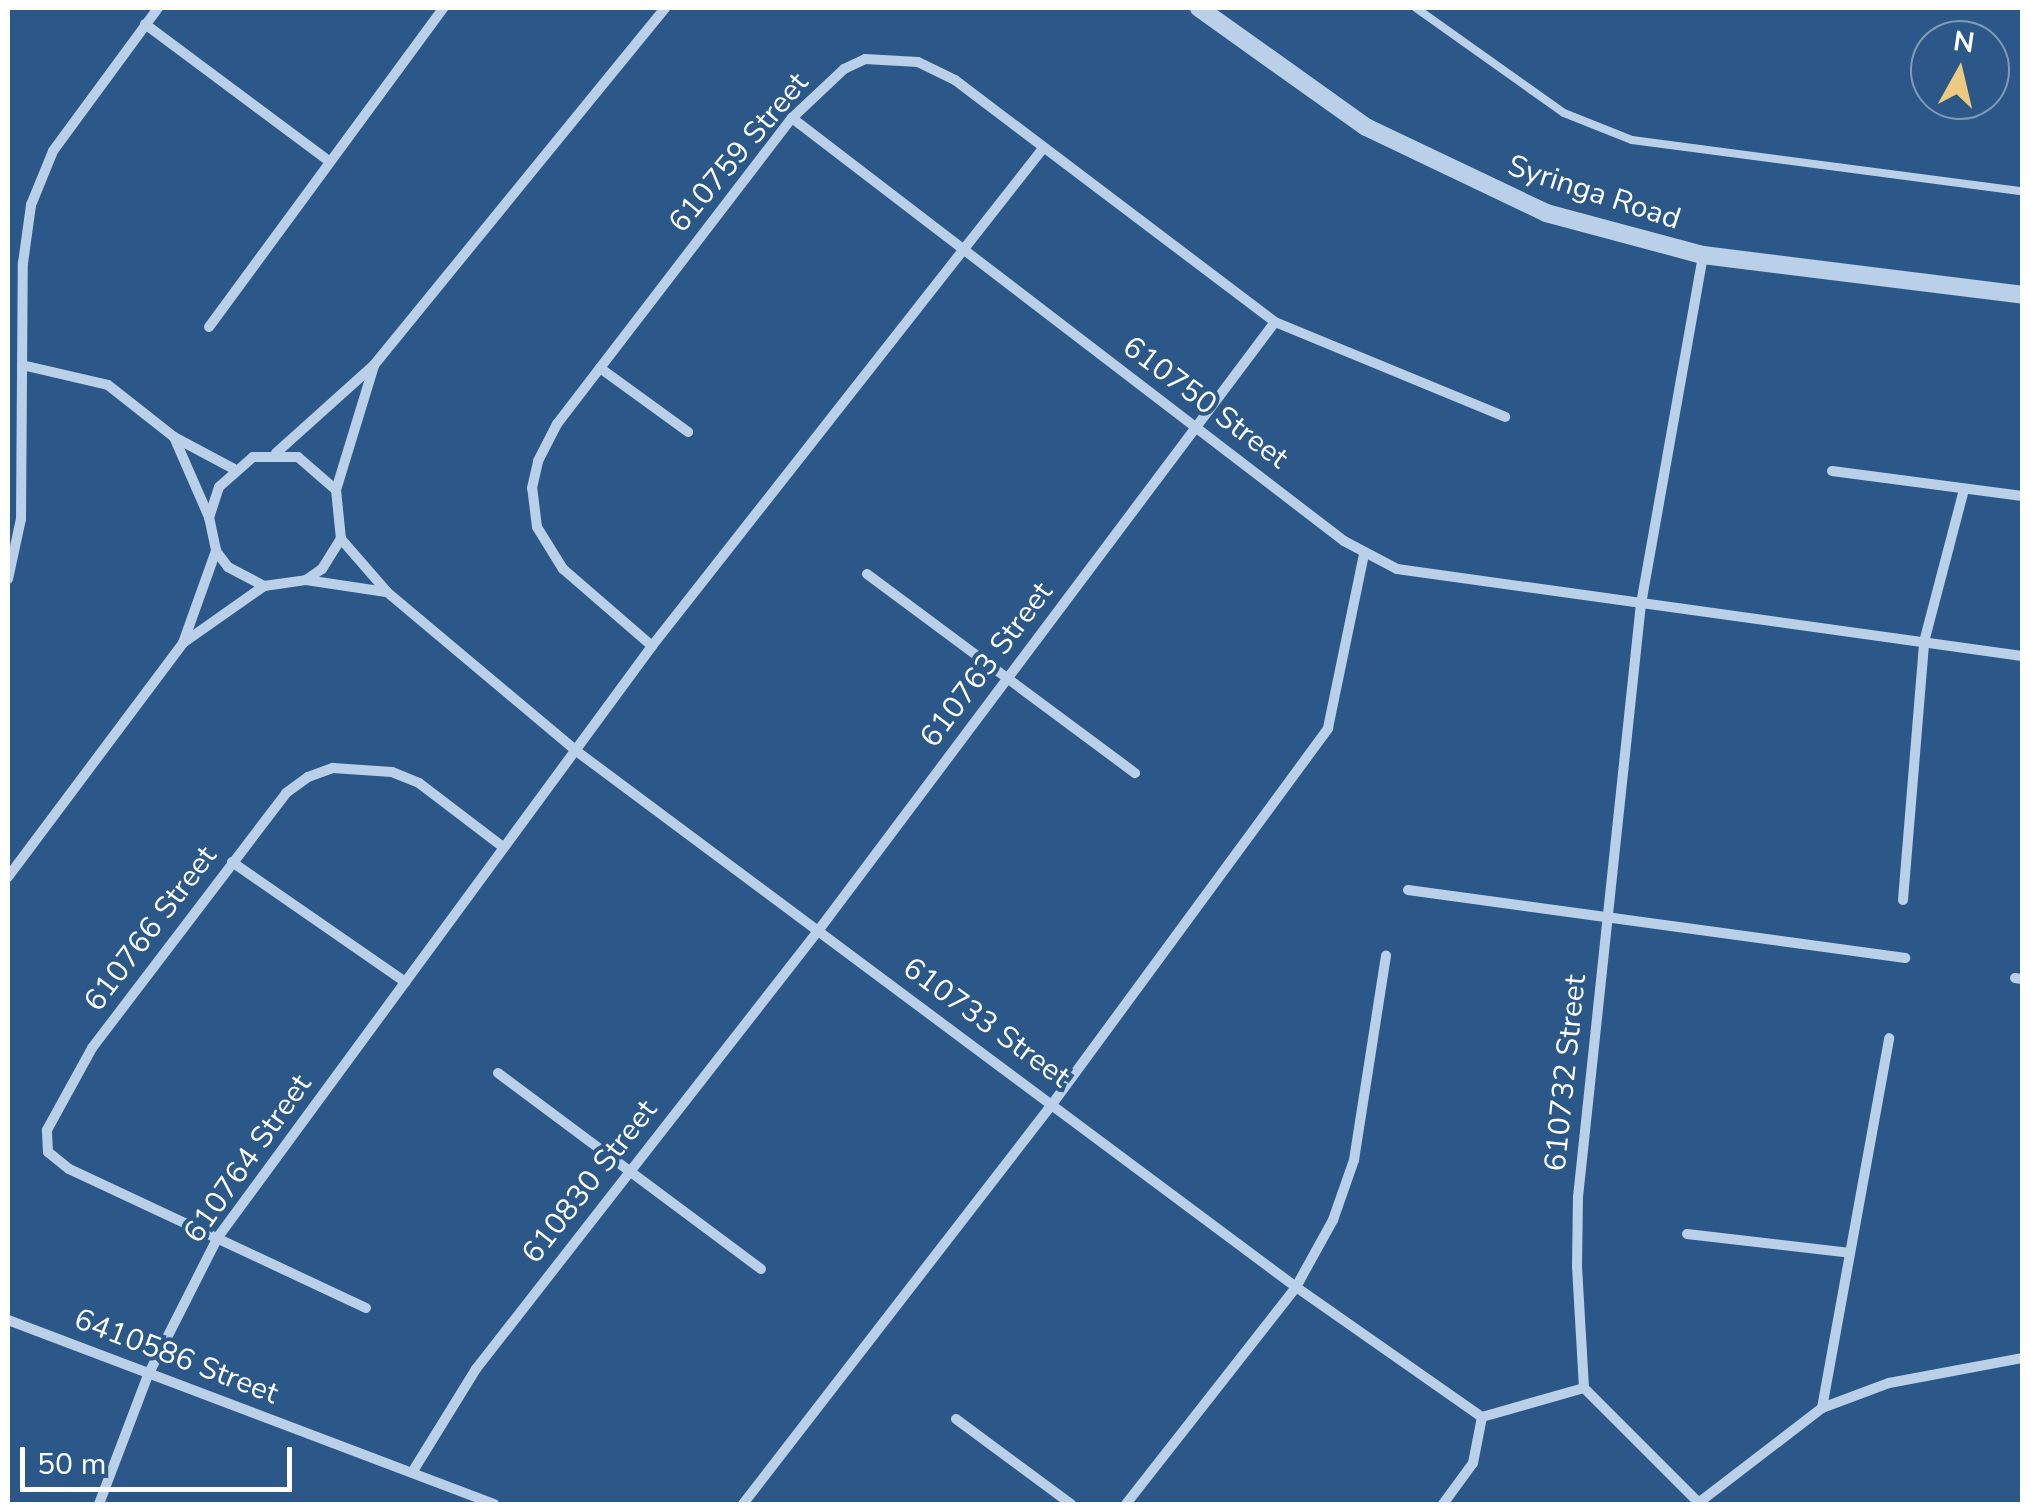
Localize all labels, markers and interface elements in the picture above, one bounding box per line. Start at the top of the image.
north arrow [1910,20,2010,120]
text: N [1951,22,1977,63]
street label: 610759 Street [662,66,816,240]
street label: Syringa Road [1503,148,1685,238]
street label: 610750 Street [1115,329,1295,477]
street label: 610763 Street [913,575,1061,755]
street label: 610766 Street [77,839,225,1019]
street label: 610733 Street [896,950,1076,1096]
street label: 610732 Street [1538,973,1594,1173]
street label: 610764 Street [177,1068,319,1250]
street label: 610830 Street [515,1093,665,1271]
street label: 6410586 Street [69,1302,283,1412]
scale bar [25,1427,298,1489]
text: 50 m [37,1444,106,1485]

